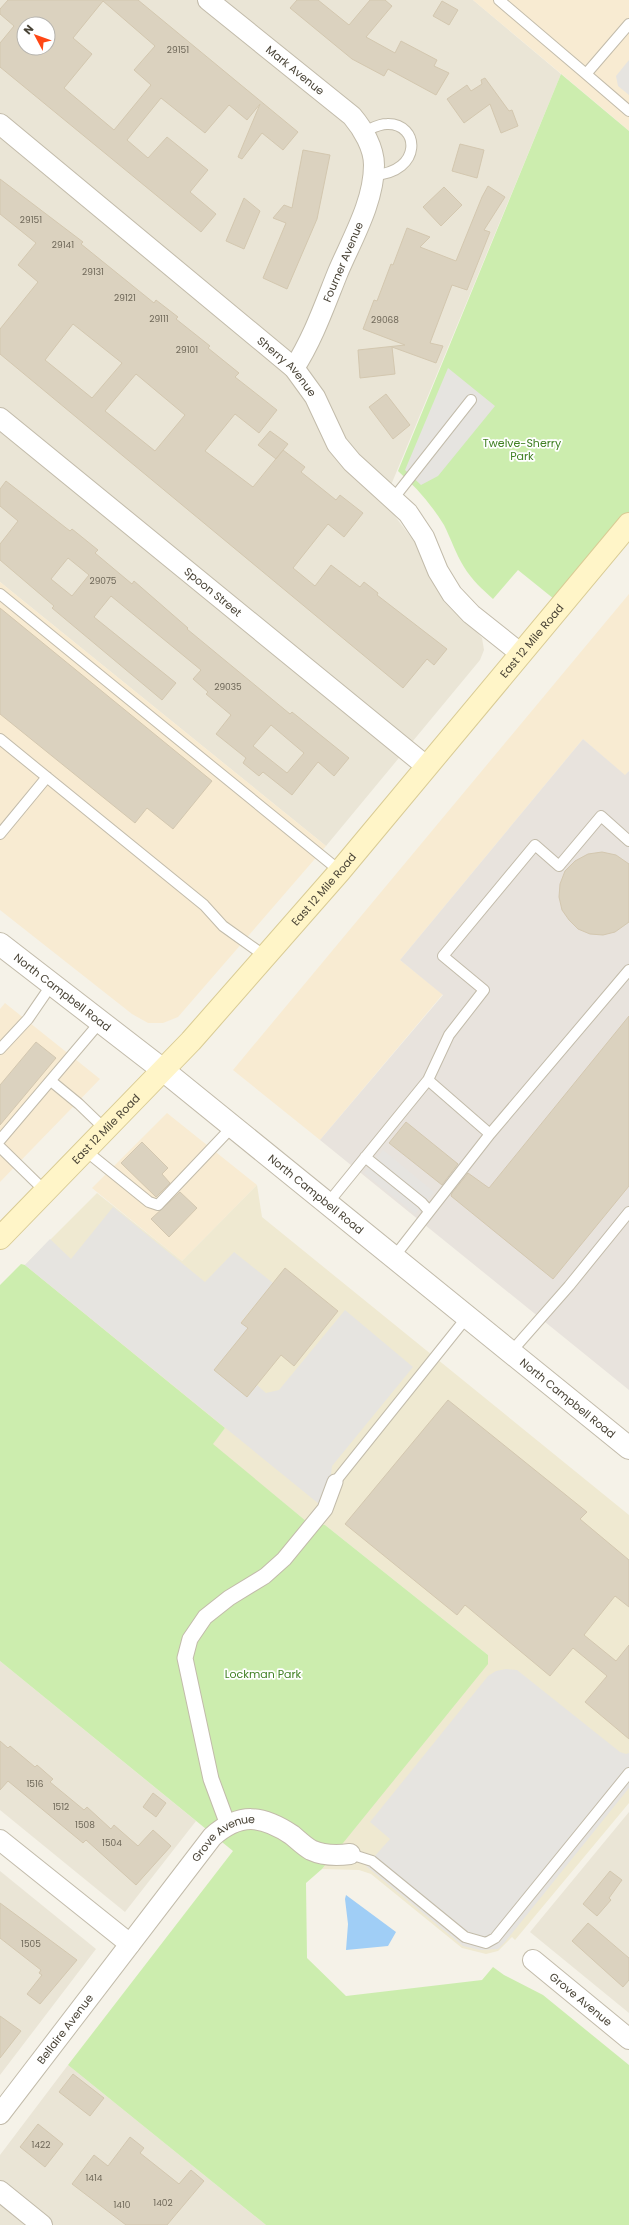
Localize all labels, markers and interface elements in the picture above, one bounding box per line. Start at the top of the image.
north arrow [16,16,56,56]
text: N [20,21,37,38]
street label: Mark Avenue [263,42,328,99]
house number: 29151 [167,44,189,56]
house number: 29151 [20,214,42,226]
street label: Fourner Avenue [319,219,367,305]
house number: 29141 [52,239,74,251]
house number: 29131 [82,266,104,278]
house number: 29121 [114,292,136,304]
house number: 29111 [149,313,169,325]
house number: 29068 [371,314,399,326]
street label: Sherry Avenue [254,333,320,400]
house number: 29101 [176,344,198,356]
park label: Twelve-Sherry Park [483,435,562,464]
street label: Spoon Street [181,564,245,620]
house number: 29075 [89,575,117,587]
street label: East 12 Mile Road [496,600,567,681]
house number: 29035 [214,681,242,693]
street label: East 12 Mile Road [288,849,360,929]
street label: North Campbell Road [11,950,114,1035]
street label: East 12 Mile Road [68,1090,144,1167]
street label: North Campbell Road [265,1150,367,1238]
street label: North Campbell Road [516,1355,619,1442]
park label: Lockman Park [225,1666,302,1682]
house number: 1516 [26,1778,44,1790]
house number: 1512 [53,1801,69,1813]
street label: Grove Avenue [188,1811,255,1865]
house number: 1508 [75,1819,95,1831]
house number: 1504 [102,1837,122,1849]
house number: 1505 [21,1938,41,1950]
street label: Grove Avenue [546,1969,616,2030]
street label: Bellaire Avenue [33,1991,97,2067]
house number: 1422 [32,2139,50,2151]
house number: 1414 [85,2172,103,2184]
house number: 1402 [153,2197,173,2209]
house number: 1410 [113,2199,131,2211]

